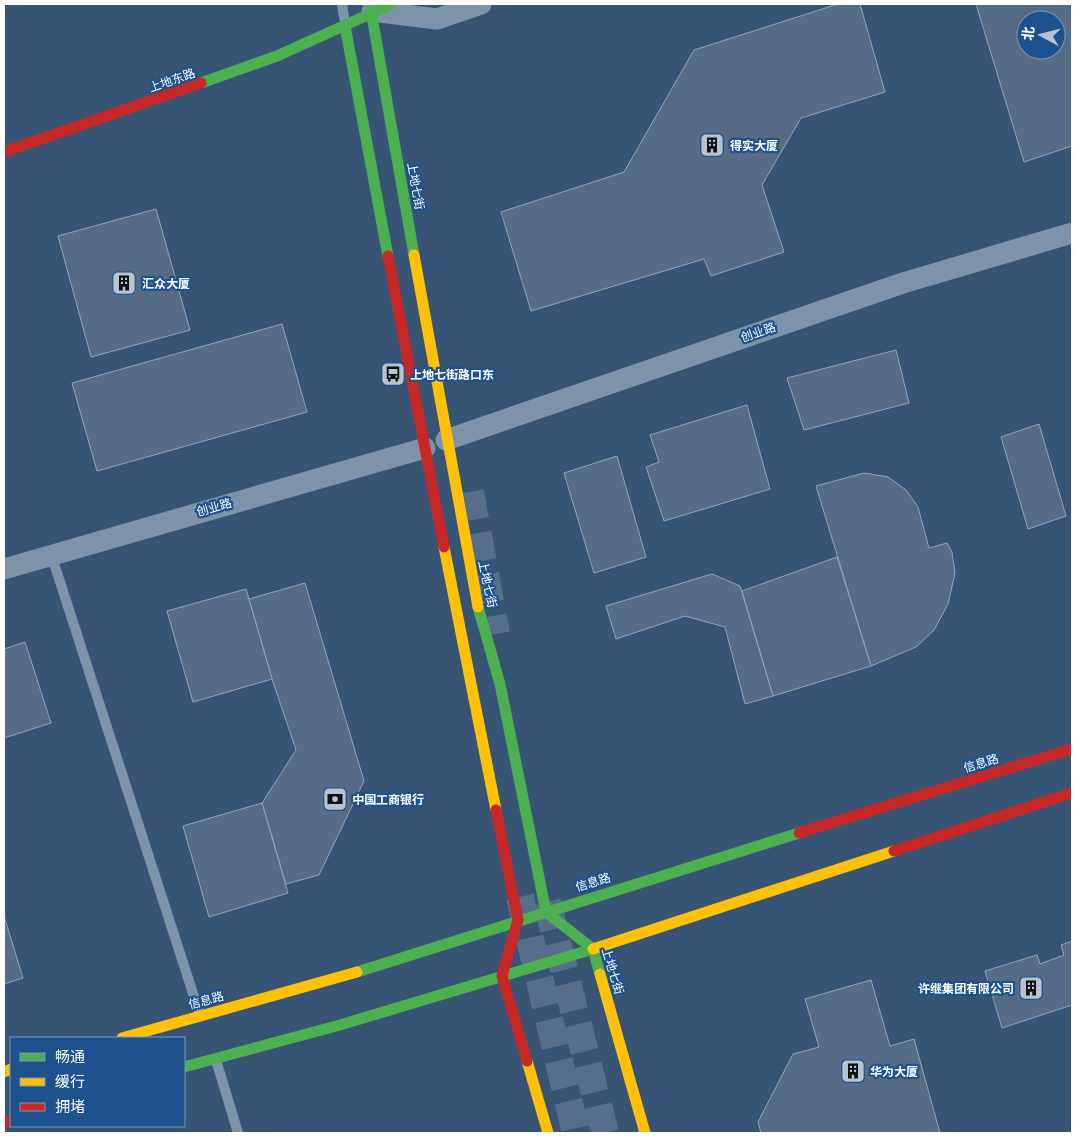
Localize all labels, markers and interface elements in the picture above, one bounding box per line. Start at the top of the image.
north arrow [1016,10,1066,60]
text: 北 [1018,25,1038,41]
street label: 上地东路 [147,65,197,95]
building icon: 得实大厦 [699,132,725,158]
place label: 得实大厦 [730,138,778,153]
street label: 上地七街 [404,161,428,211]
building icon: 汇众大厦 [111,270,137,296]
place label: 汇众大厦 [142,276,190,291]
street label: 创业路 [739,319,777,345]
bus stop icon: 上地七街路口东 [380,361,406,387]
place label: 上地七街路口东 [410,367,494,382]
street label: 创业路 [195,495,233,519]
street label: 上地七街 [476,559,500,609]
street label: 信息路 [962,751,1000,775]
bank icon: 中国工商银行 [322,786,348,812]
place label: 中国工商银行 [352,792,424,807]
street label: 信息路 [574,870,612,894]
street label: 上地七街 [599,946,627,996]
building icon: 许继集团有限公司 [1018,975,1044,1001]
place label: 许继集团有限公司 [918,981,1014,996]
street label: 信息路 [187,988,225,1012]
legend [10,1037,185,1127]
text: 畅通 [55,1047,85,1066]
building icon: 华为大厦 [840,1058,866,1084]
place label: 华为大厦 [870,1064,918,1079]
text: 缓行 [55,1072,85,1091]
text: 拥堵 [55,1097,85,1116]

